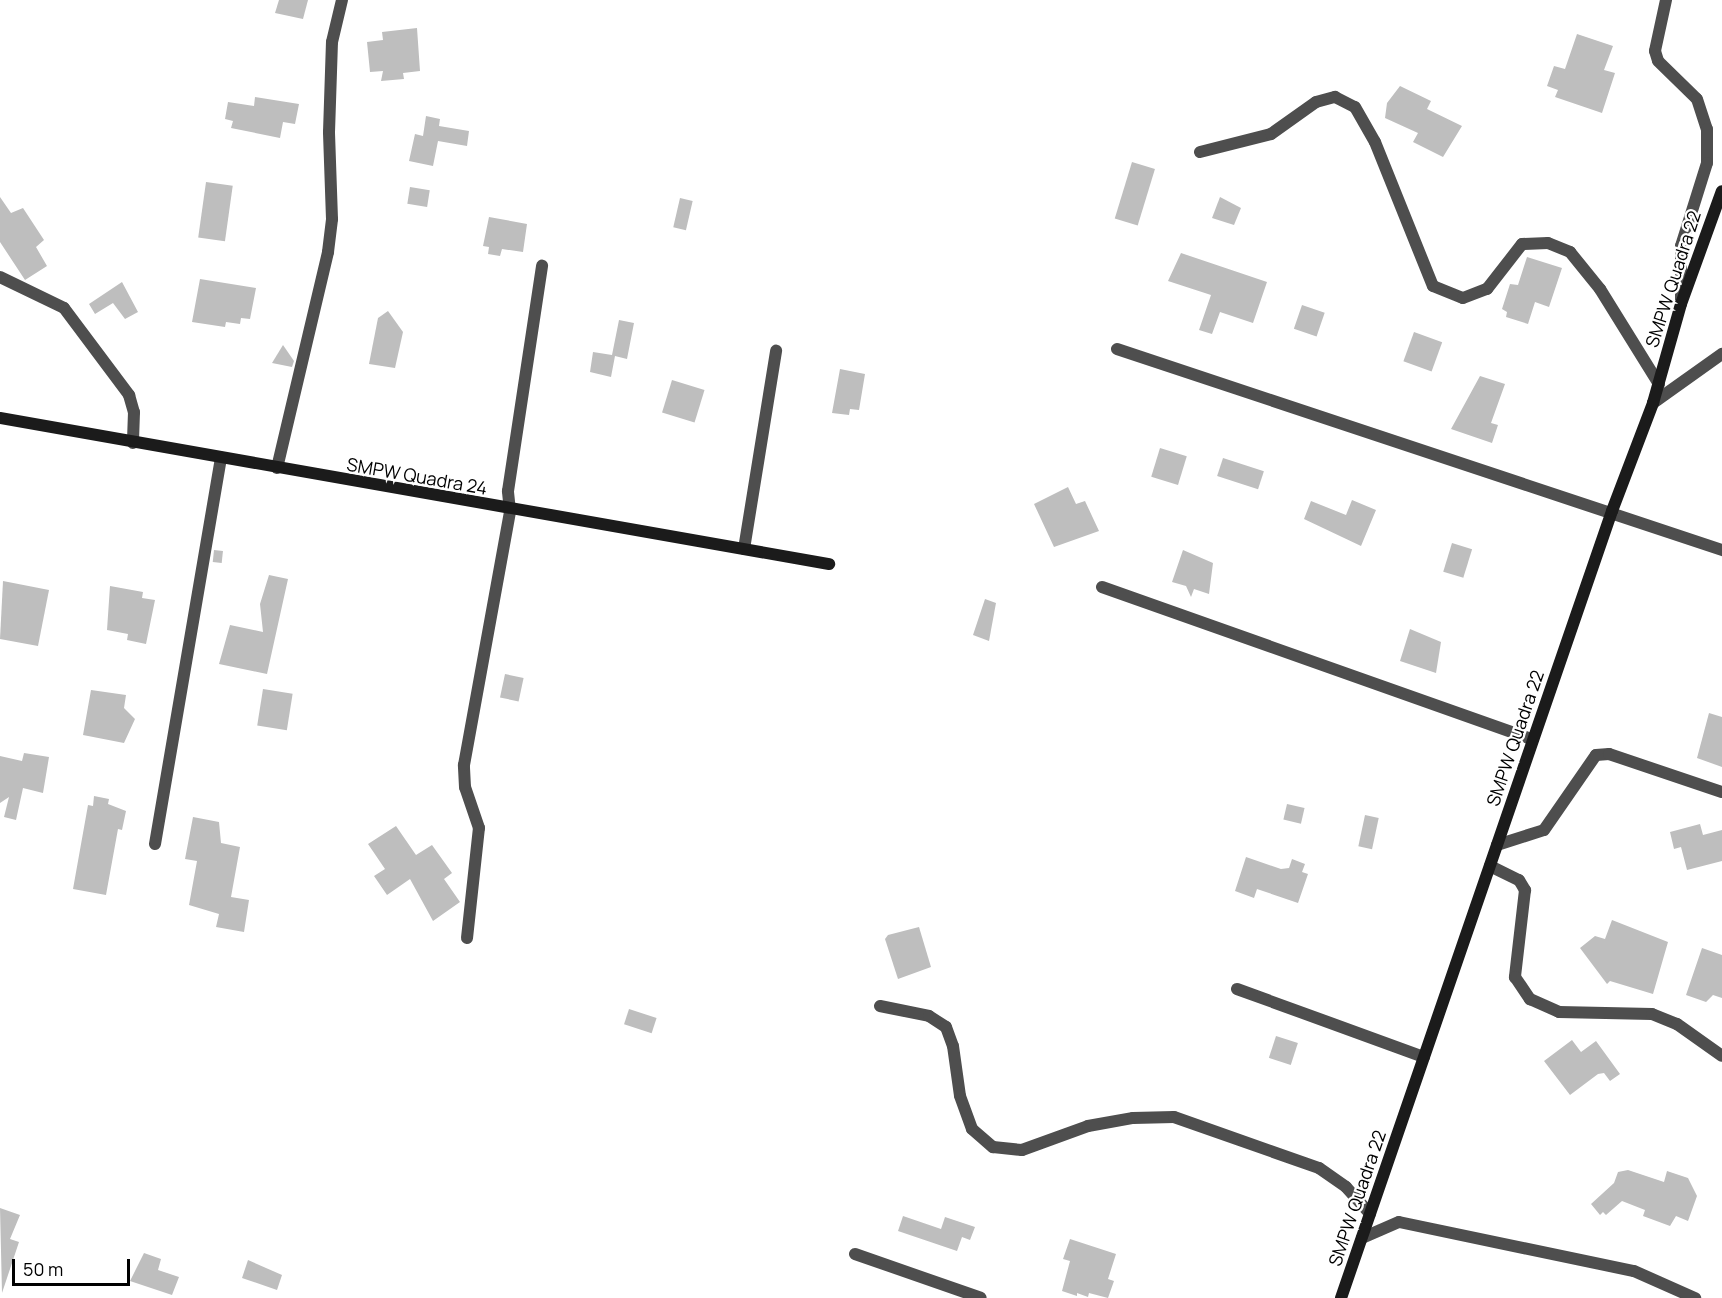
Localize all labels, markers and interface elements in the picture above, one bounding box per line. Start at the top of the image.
street label: SMPW Quadra 22 [1641,208,1705,350]
street label: SMPW Quadra 24 [345,453,489,499]
street label: SMPW Quadra 22 [1482,667,1548,809]
street label: SMPW Quadra 22 [1324,1127,1390,1269]
scale bar [15,1247,134,1285]
text: 50 m [23,1257,63,1281]

